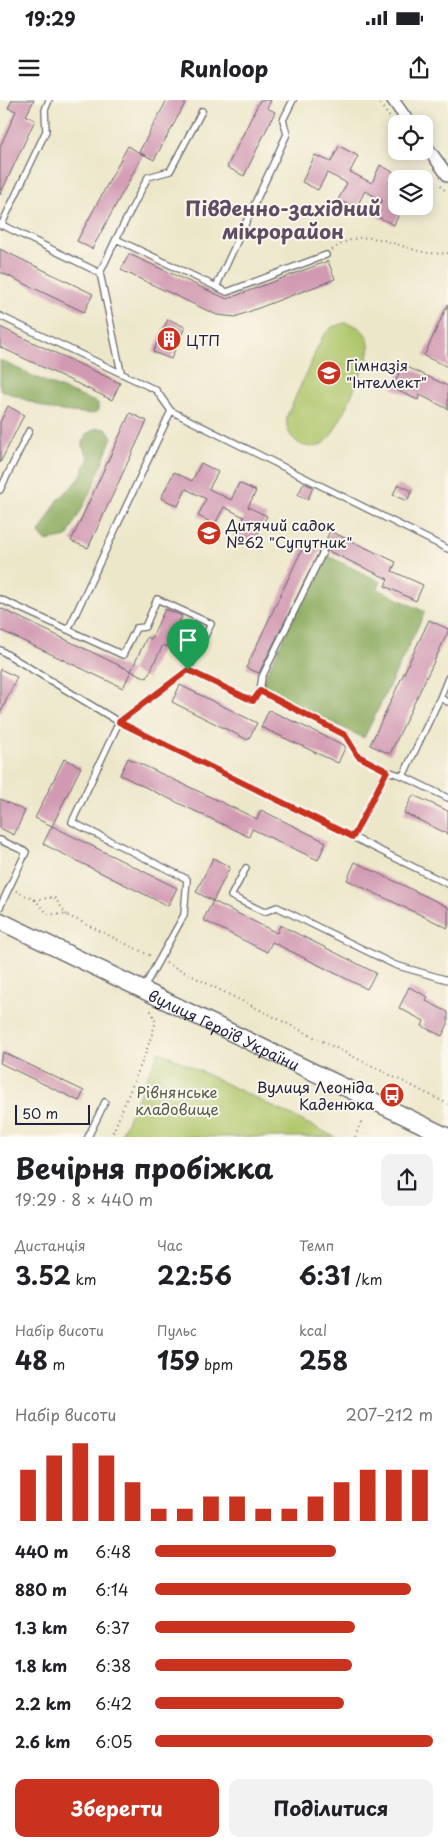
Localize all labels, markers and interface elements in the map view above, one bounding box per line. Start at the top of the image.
text: 19:29 [25,4,76,32]
text: Runloop [180,51,268,84]
icon: menu [15,54,43,82]
icon: share [405,54,433,82]
map controls [388,115,433,215]
button: locate [388,115,433,160]
button: layers [388,170,433,215]
district label: Південно-західний мікрорайон [185,193,381,246]
building icon: ЦТП [156,326,182,352]
place label: ЦТП [186,328,220,351]
place label: Гімназія "Інтеллект" [346,353,427,393]
school or university icon: Гімназія "Інтеллект" [316,360,342,386]
place label: Дитячий садок №62 "Супутник" [225,513,352,553]
school or university icon: Дитячий садок №62 "Супутник" [196,520,222,546]
pin [167,619,209,670]
icon: arrive [174,626,202,654]
street label: вулиця Героїв України [145,983,304,1075]
place label: Вулиця Леоніда Каденюка [257,1075,375,1115]
park label: Рівнянське кладовище [135,1080,219,1120]
bus stop icon: Вулиця Леоніда Каденюка [379,1082,405,1108]
scale bar [15,1102,90,1125]
text: 50 m [22,1103,58,1124]
text: Вечірня пробіжка [15,1146,274,1189]
button: share [381,1154,433,1206]
text: 19:29 · 8 × 440 m [15,1187,153,1211]
text: Дистанція [15,1235,86,1256]
text: Час [157,1235,183,1256]
text: Темп [299,1235,334,1256]
text: 3.52 [15,1256,71,1294]
text: 22:56 [157,1256,232,1294]
text: 6:31 [299,1256,351,1294]
text: km [71,1269,96,1290]
text: /km [351,1269,382,1290]
text: Набір висоти [15,1320,104,1341]
text: Пульс [157,1320,197,1341]
text: kcal [299,1320,327,1341]
text: 48 [15,1341,48,1379]
text: 159 [157,1341,200,1379]
text: 258 [299,1341,348,1379]
text: m [48,1354,65,1375]
text: bpm [200,1354,233,1375]
text: Набір висоти [15,1402,116,1426]
text: 207–212 m [345,1402,433,1426]
text: 440 m [15,1539,69,1563]
text: 6:48 [95,1539,131,1563]
text: 880 m [15,1577,67,1601]
text: 6:14 [95,1577,129,1601]
text: 1.3 km [15,1615,67,1639]
text: 6:37 [95,1615,130,1639]
text: 1.8 km [15,1653,67,1677]
text: 6:38 [95,1653,131,1677]
text: 2.2 km [15,1691,71,1715]
text: 6:42 [95,1691,132,1715]
text: 2.6 km [15,1729,71,1753]
text: 6:05 [95,1729,133,1753]
button: Зберегти [15,1779,219,1837]
button: Поділитися [229,1779,433,1837]

